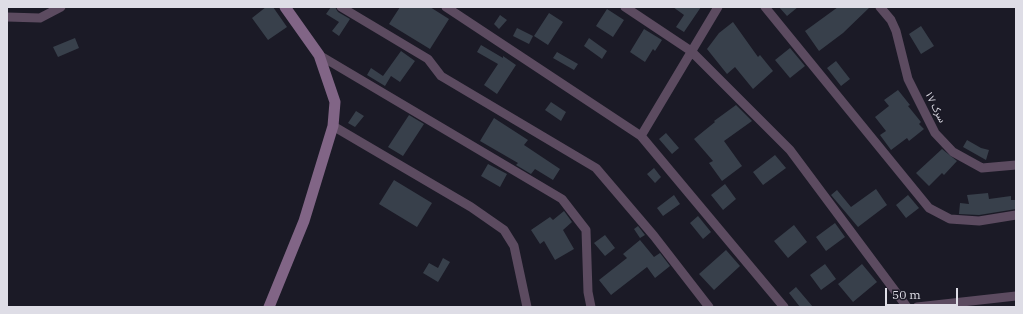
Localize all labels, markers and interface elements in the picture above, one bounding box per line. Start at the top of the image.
street label: سرک ۱۷ [922,89,948,125]
scale bar [887,280,960,306]
text: 50 m [892,287,921,302]

